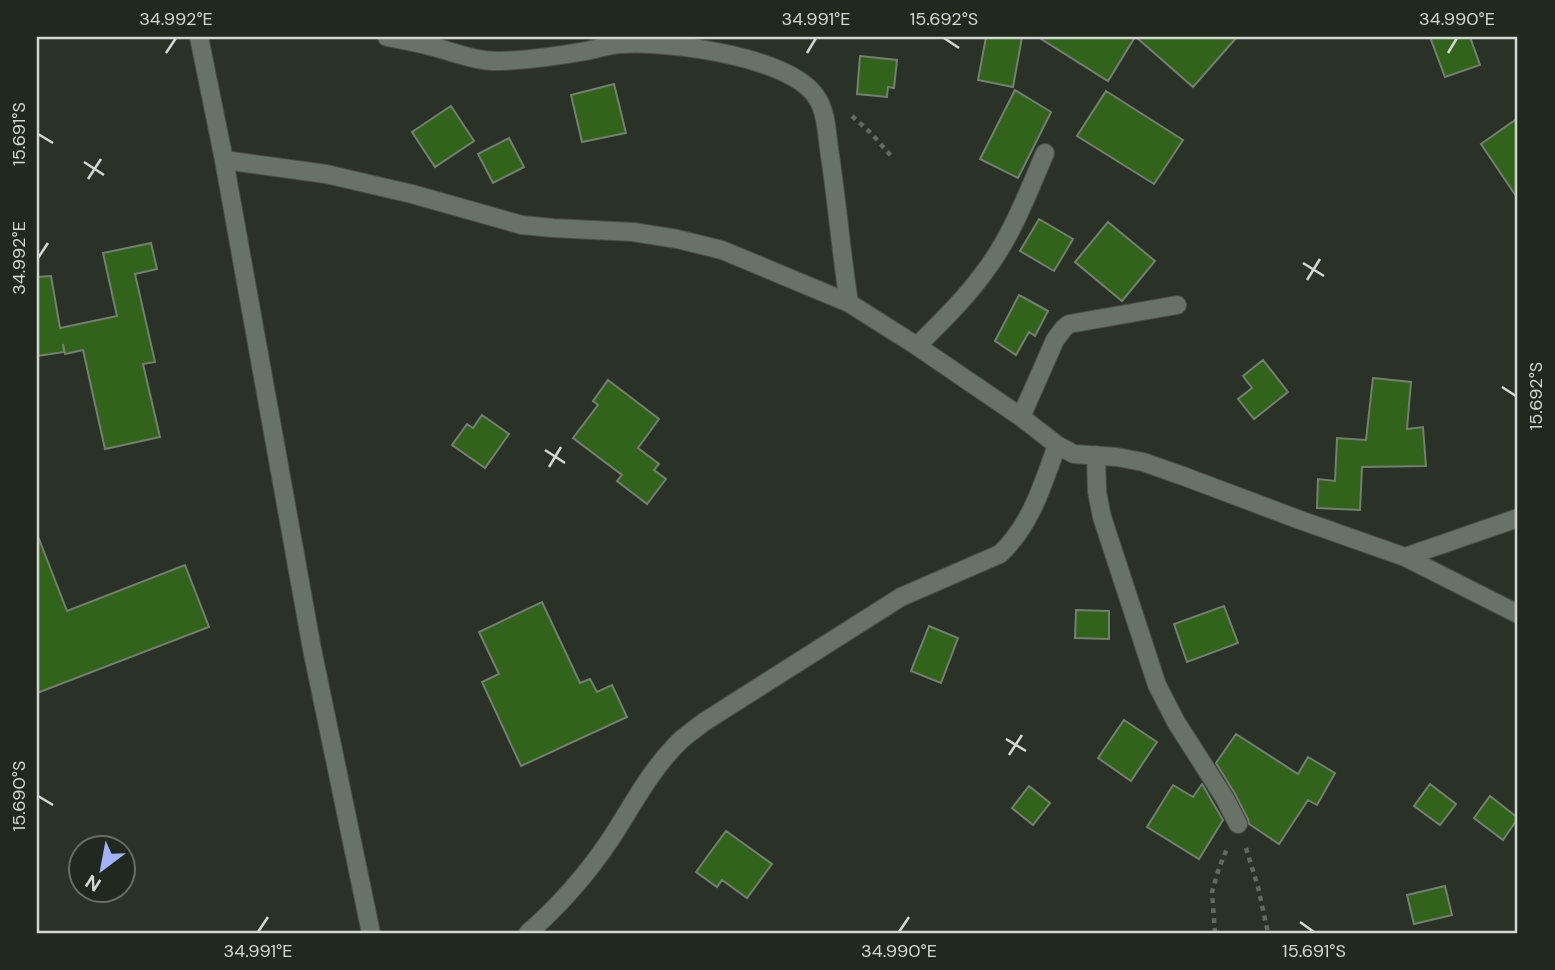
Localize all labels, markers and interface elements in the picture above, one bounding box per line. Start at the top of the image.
text: 34.992°E [139,7,213,31]
text: 34.991°E [782,7,850,31]
text: 15.692°S [910,7,978,31]
text: 34.990°E [1419,7,1495,31]
text: 15.691°S [7,102,31,166]
text: 34.992°E [7,221,31,295]
text: 15.692°S [1524,362,1548,430]
text: 15.690°S [7,761,31,831]
north arrow [66,834,136,904]
text: N [81,869,106,897]
text: 34.991°E [224,939,292,963]
text: 34.990°E [861,939,937,963]
text: 15.691°S [1282,939,1346,963]

